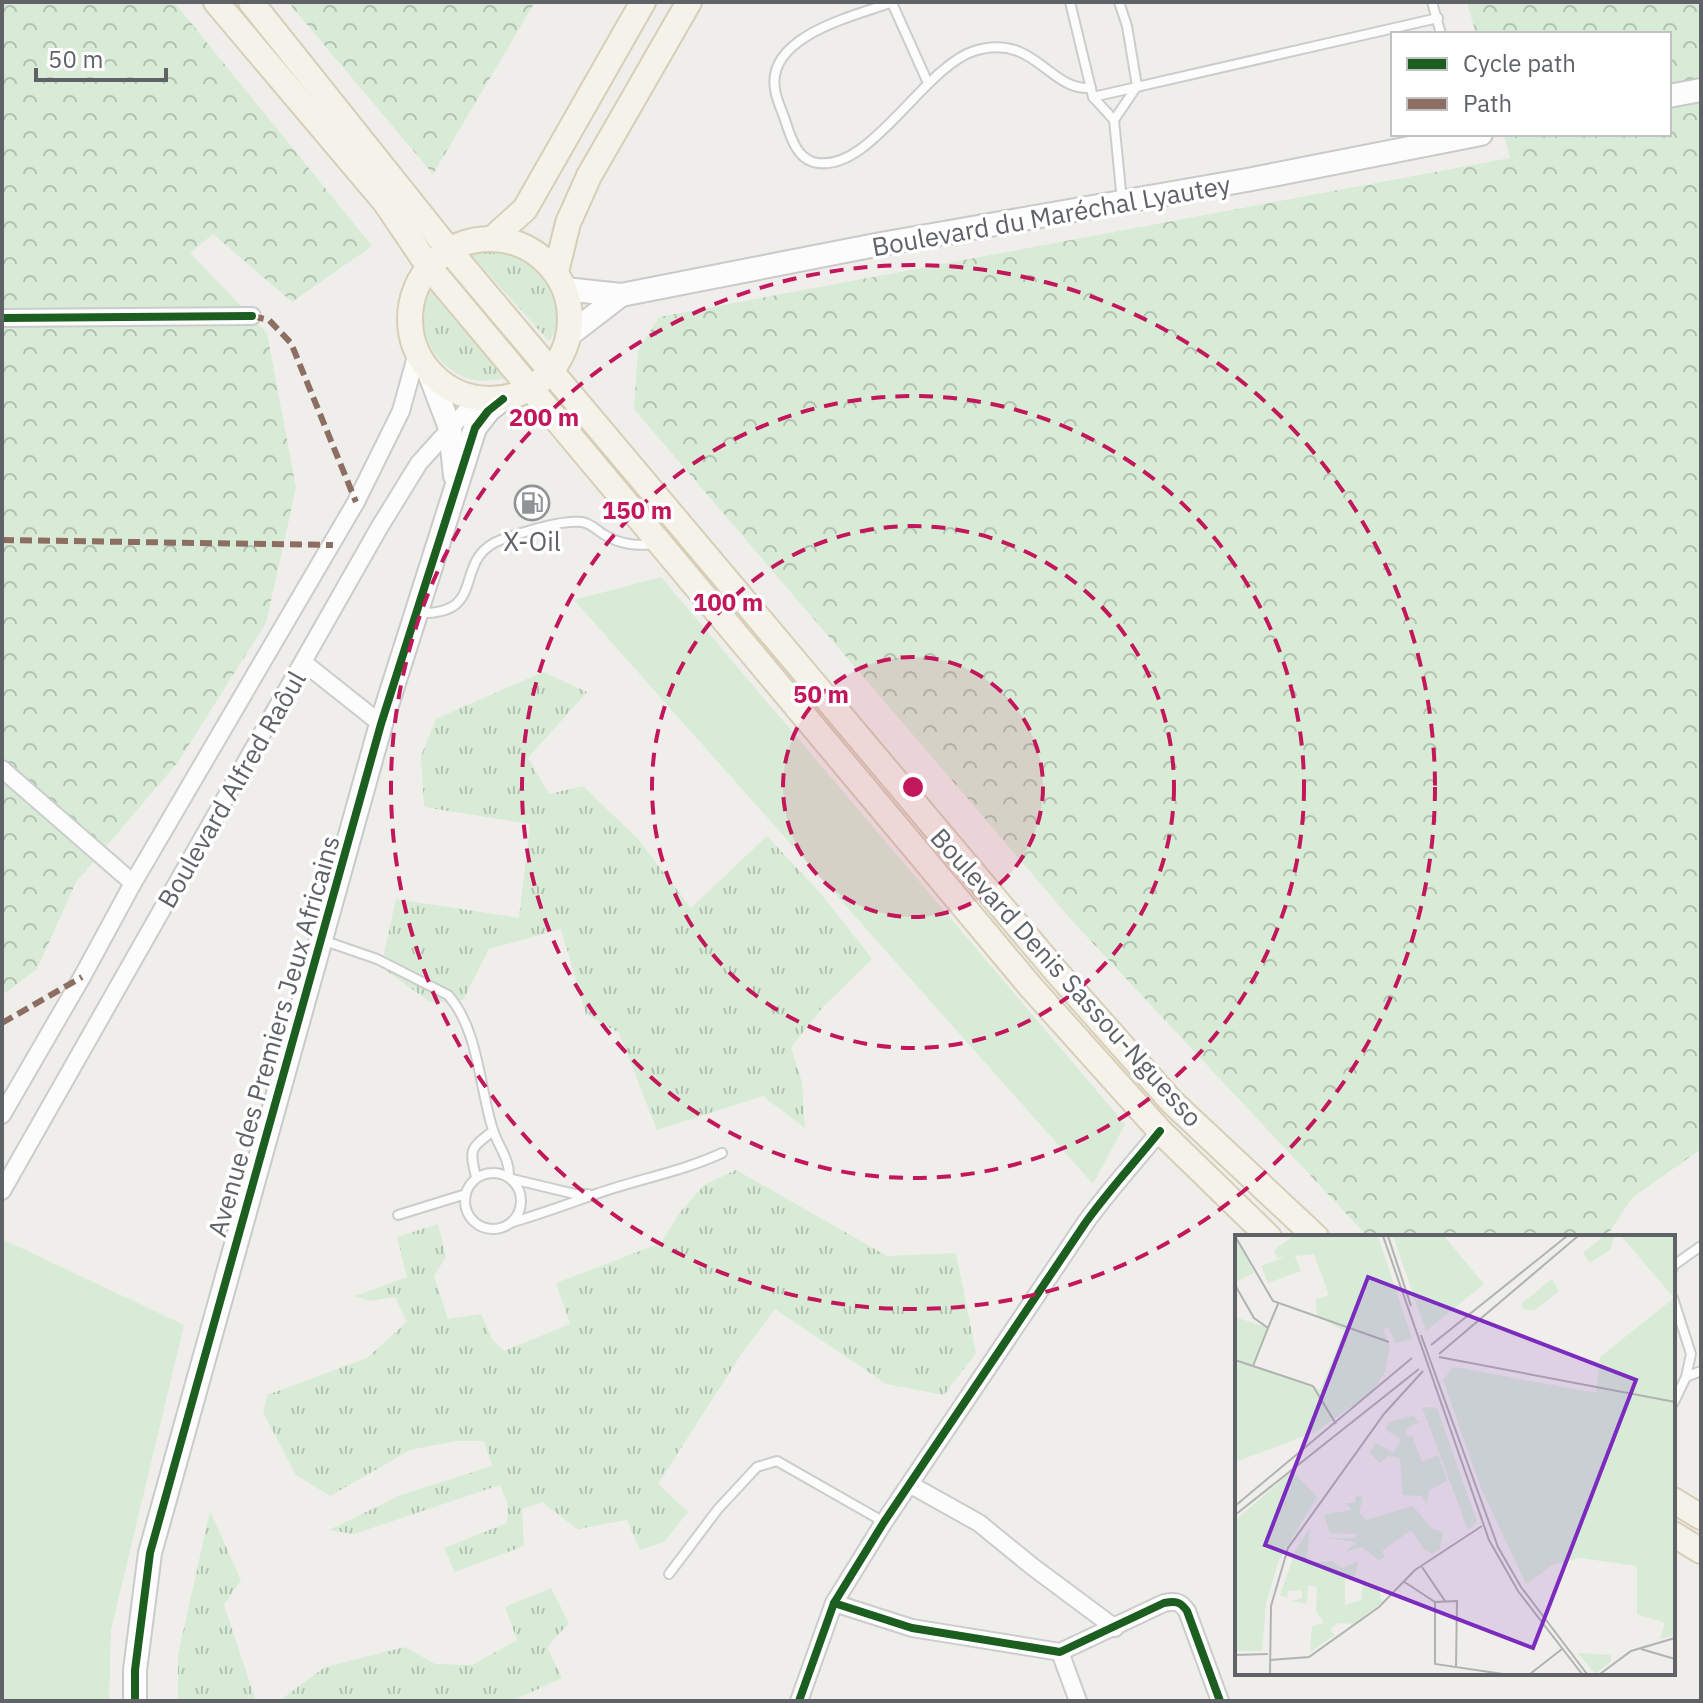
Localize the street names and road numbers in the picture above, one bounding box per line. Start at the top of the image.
street label: Boulevard du Maréchal Lyautey [869,167,1233,263]
street label: Boulevard Alfred Raôul [149,664,313,914]
street label: Boulevard Denis Sassou-Nguesso [924,820,1210,1134]
street label: Avenue des Premiers Jeux Africains [199,831,347,1241]

